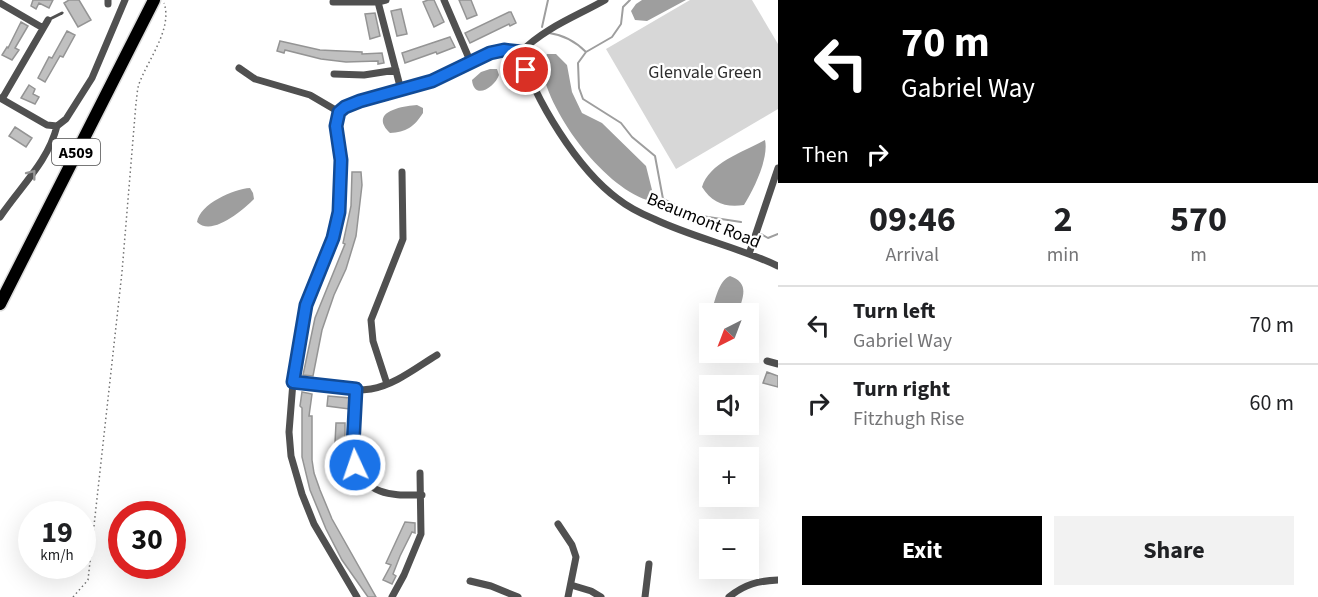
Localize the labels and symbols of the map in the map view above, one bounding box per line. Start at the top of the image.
pin [500,44,551,95]
park label: Glenvale Green [648,60,762,85]
road number: A509 [52,139,100,165]
one-way arrow [25,169,36,180]
street label: Beaumont Road [643,186,765,255]
north arrow [699,303,759,363]
position arrow [323,433,387,497]
speed limit sign: 30 [108,501,186,579]

